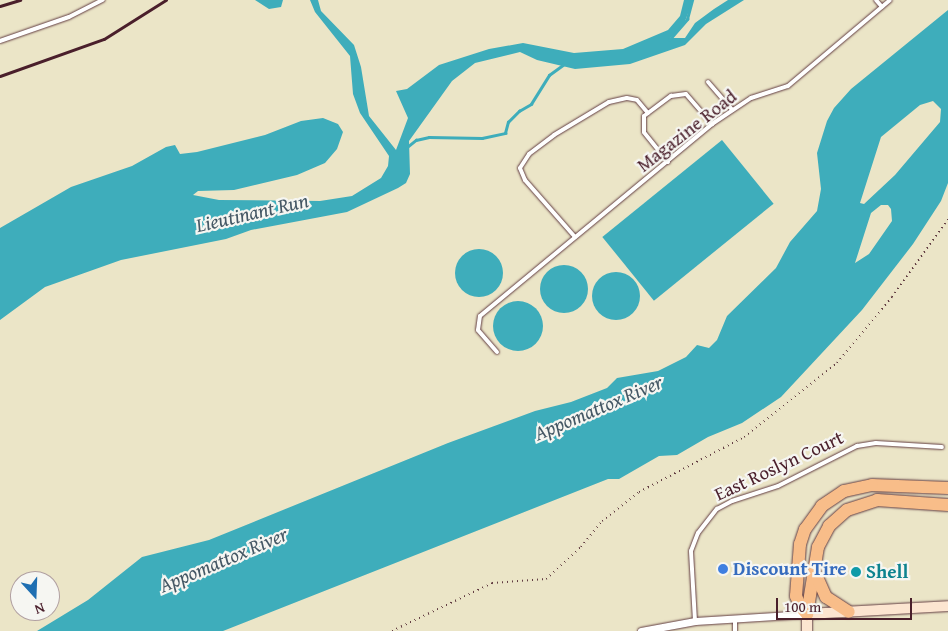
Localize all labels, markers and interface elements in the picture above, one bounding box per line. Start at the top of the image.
street label: Magazine Road [633,85,741,177]
water label: Lieutinant Run [193,187,311,237]
water label: Appomattox River [530,369,666,445]
street label: East Roslyn Court [711,426,847,506]
water label: Appomattox River [155,521,291,597]
place label: Discount Tire [733,558,847,580]
place label: Shell [866,561,908,583]
marker: Discount Tire [717,563,729,575]
marker: Shell [850,566,862,578]
north arrow [10,571,60,621]
scale bar [778,588,914,620]
text: 100 m [784,596,821,617]
text: N [32,598,48,620]

